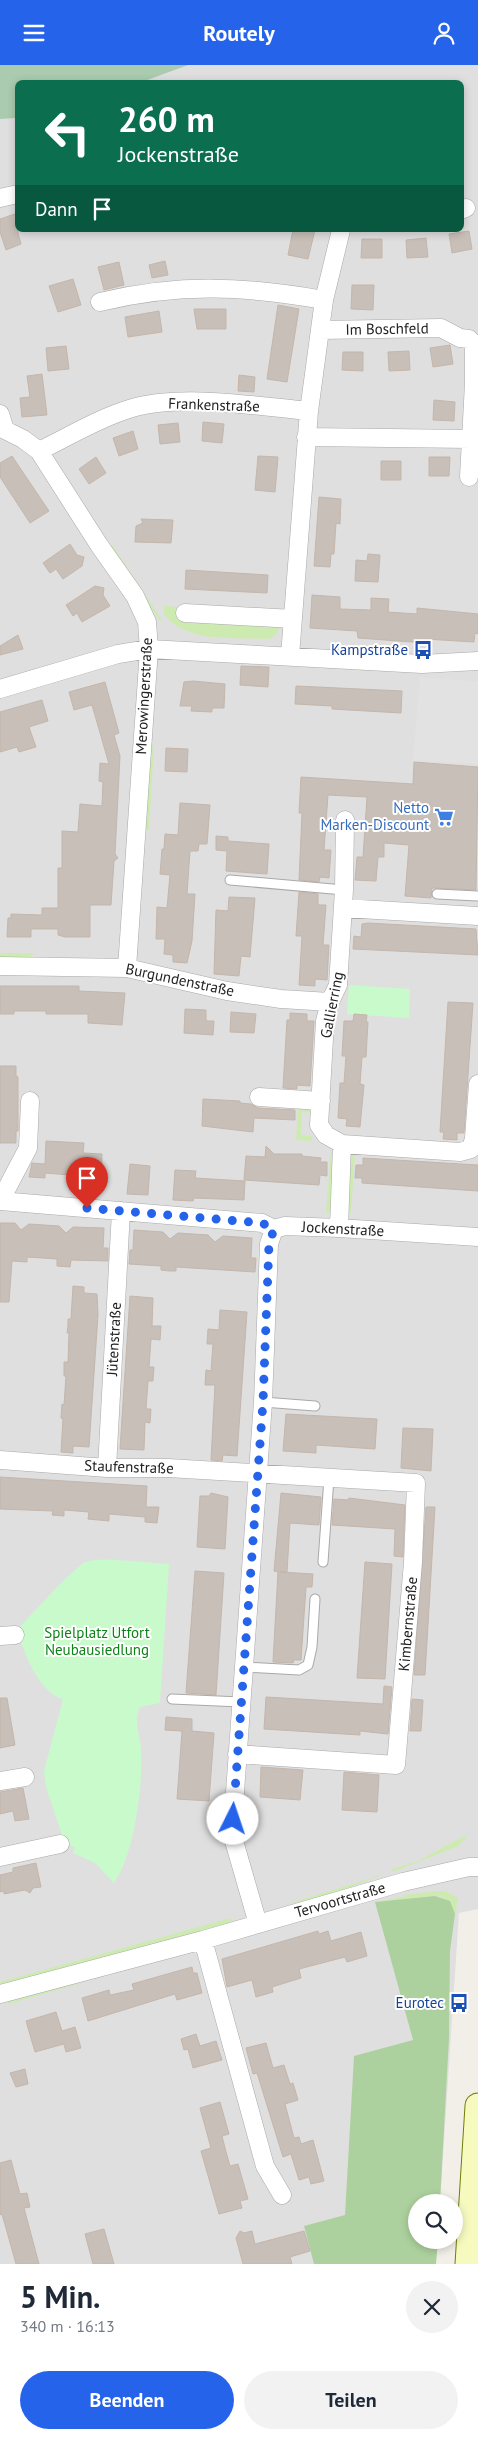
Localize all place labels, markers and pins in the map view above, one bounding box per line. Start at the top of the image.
bus stop icon: Kampstraße [412,639,434,661]
place label: Kampstraße [331,640,408,659]
place label: Netto Marken-Discount [320,798,429,834]
supermarket icon: Netto Marken-Discount [433,806,455,828]
pin [66,1157,108,1208]
bus stop icon: Eurotec [448,1992,470,2014]
place label: Eurotec [396,1993,444,2012]

